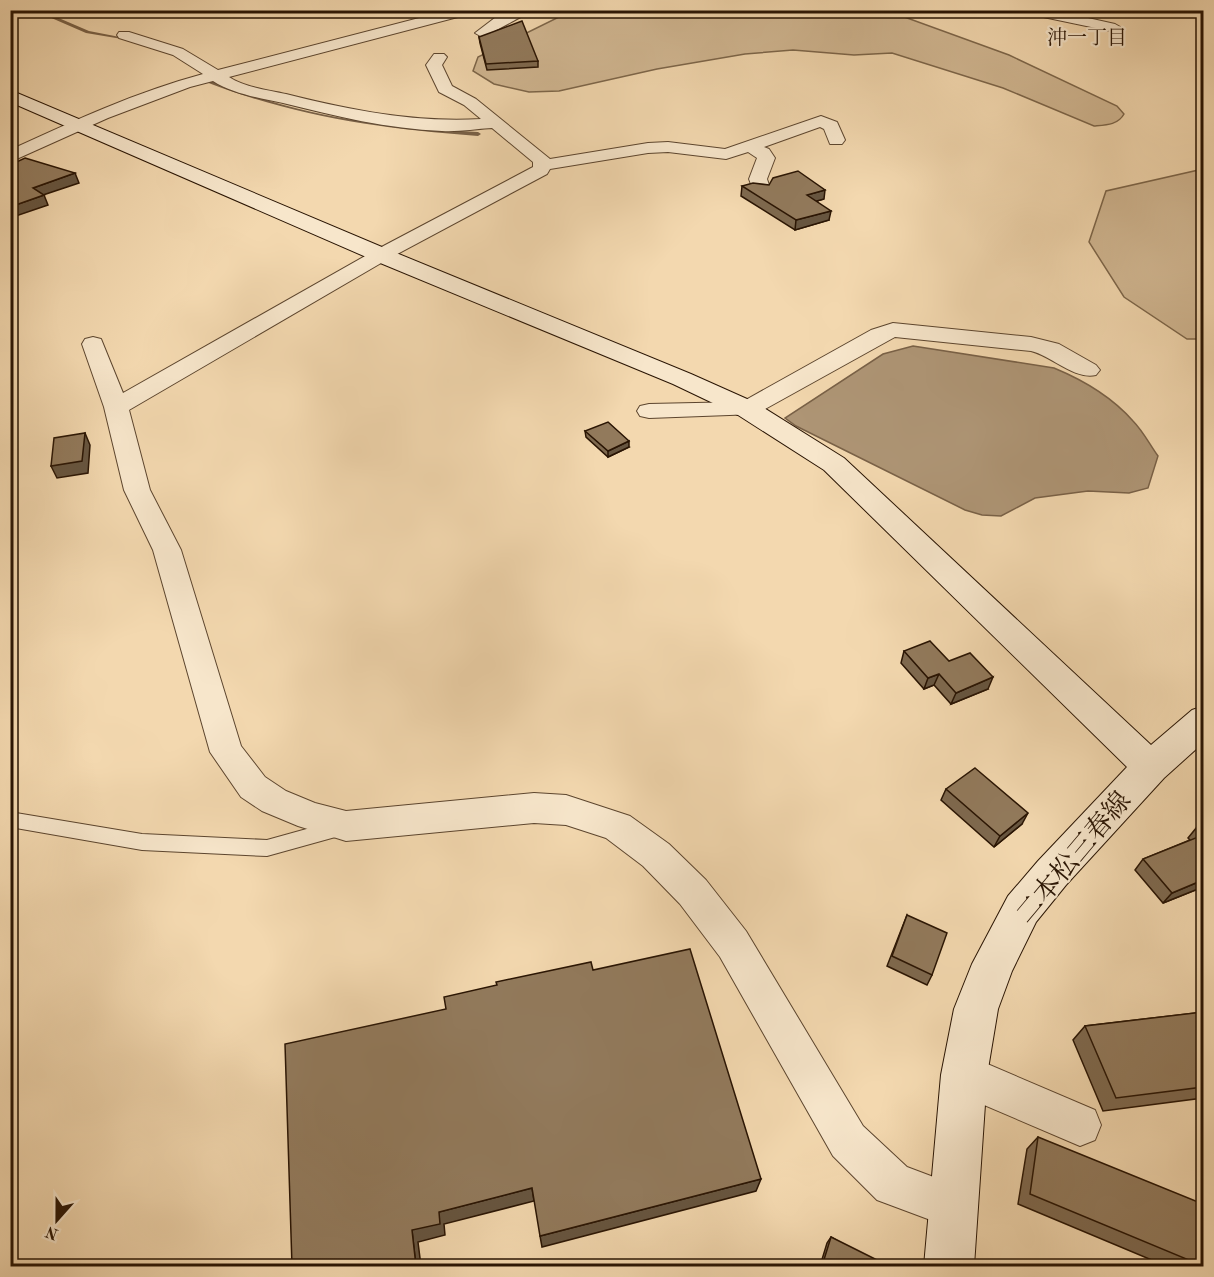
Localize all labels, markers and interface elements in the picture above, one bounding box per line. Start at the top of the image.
district label: 沖一丁目 [1047,27,1127,49]
street label: 二本松三春線 [1010,786,1137,929]
north arrow [27,1190,87,1250]
text: N [43,1222,61,1242]

